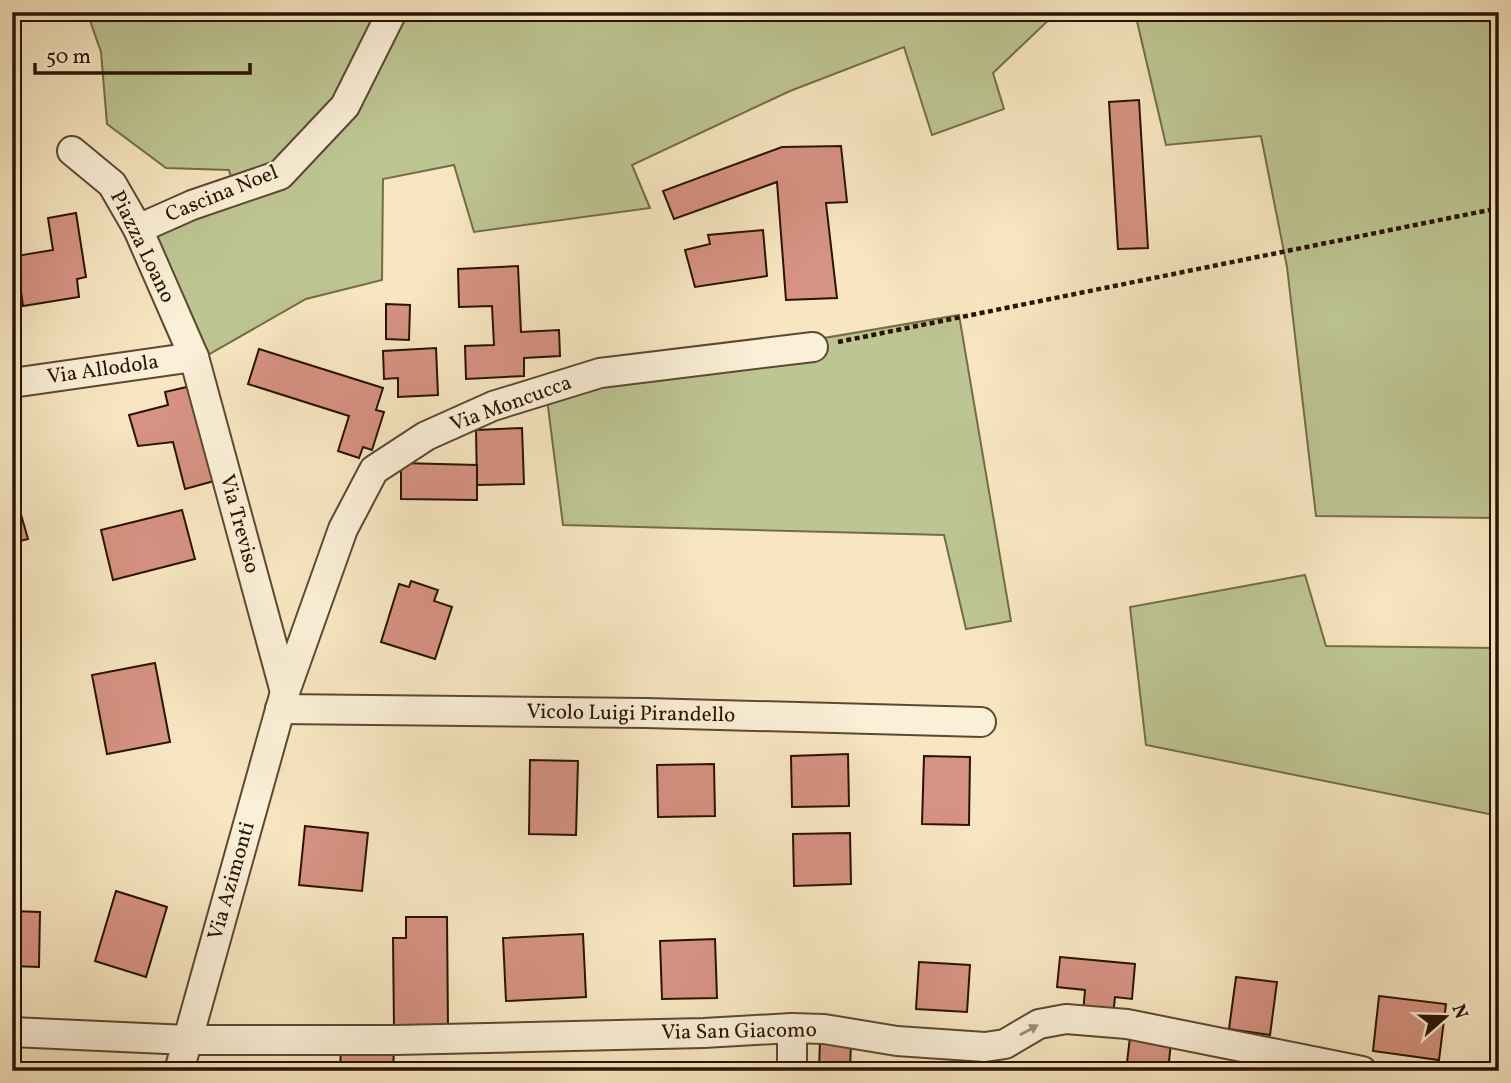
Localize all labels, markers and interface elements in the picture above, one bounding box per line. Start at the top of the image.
scale bar [35,32,250,76]
text: 50 m [46,43,91,72]
street label: Cascina Noel [161,158,283,230]
street label: Piazza Loano [102,186,182,308]
street label: Via Allodola [45,348,161,392]
street label: Via Moncucca [446,369,576,439]
street label: Via Treviso [212,471,266,577]
street label: Vicolo Luigi Pirandello [526,698,736,730]
street label: Via Azimonti [201,818,263,944]
north arrow [1410,982,1480,1052]
text: N [1445,1001,1474,1023]
street label: Via San Giacomo [661,1016,817,1048]
one-way arrow [1019,1024,1038,1036]

